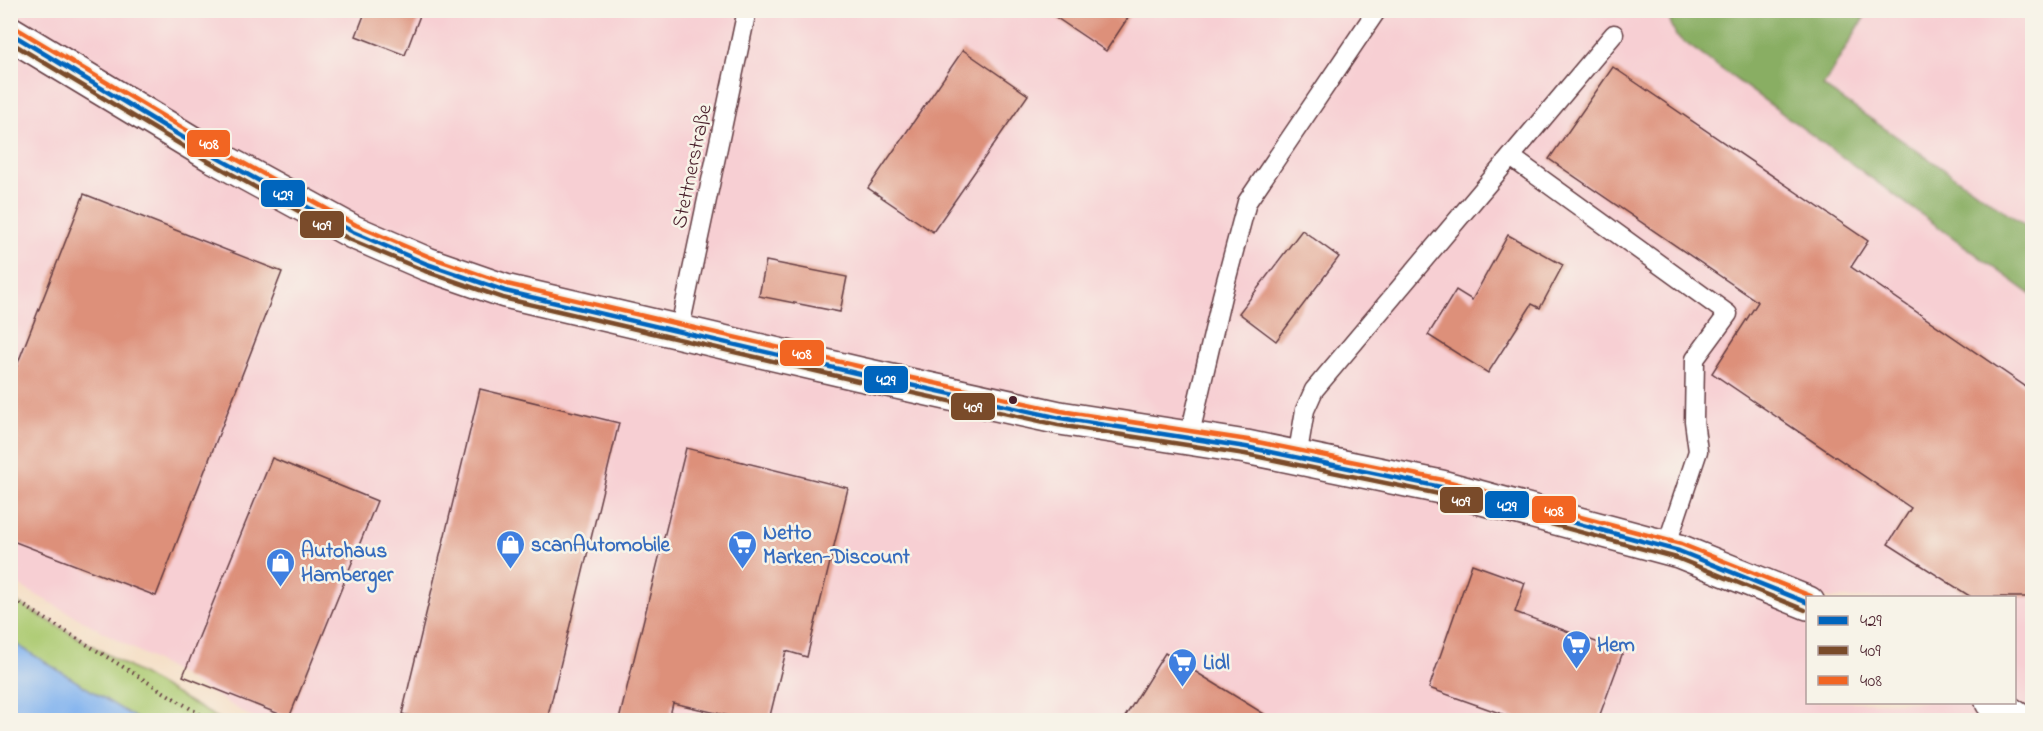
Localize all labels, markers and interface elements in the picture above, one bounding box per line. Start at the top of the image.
street label: Stettnerstraße [665,101,721,231]
line badge: 408 [186,129,231,158]
text: 408 [198,133,219,157]
line badge: 429 [260,179,306,208]
text: 429 [272,184,293,208]
line badge: 409 [299,210,345,239]
text: 409 [312,214,331,238]
line badge: 408 [779,339,825,367]
text: 408 [791,343,812,367]
line badge: 429 [863,365,909,394]
text: 429 [875,369,896,393]
line badge: 409 [950,392,996,421]
unlabelled marker [1007,394,1019,406]
text: 409 [963,396,982,420]
line badge: 409 [1439,486,1484,514]
text: 409 [1451,490,1470,514]
line badge: 429 [1484,490,1530,519]
text: 429 [1496,495,1517,519]
line badge: 408 [1531,495,1577,524]
text: 408 [1543,500,1564,524]
place label: Netto Marken-Discount [763,519,911,573]
shop icon: scanAutomobile [494,528,526,570]
supermarket icon: Netto Marken-Discount [726,528,758,570]
place label: scanAutomobile [531,531,671,561]
place label: Autohaus Hamberger [301,537,394,593]
shop icon: Autohaus Hamberger [264,546,296,588]
legend [1806,596,2016,704]
text: 429 [1860,609,1882,635]
supermarket icon: Hem [1560,628,1592,670]
place label: Hem [1597,631,1635,661]
text: 409 [1860,639,1881,665]
supermarket icon: Lidl [1166,646,1198,688]
place label: Lidl [1203,649,1230,679]
text: 408 [1860,669,1882,695]

